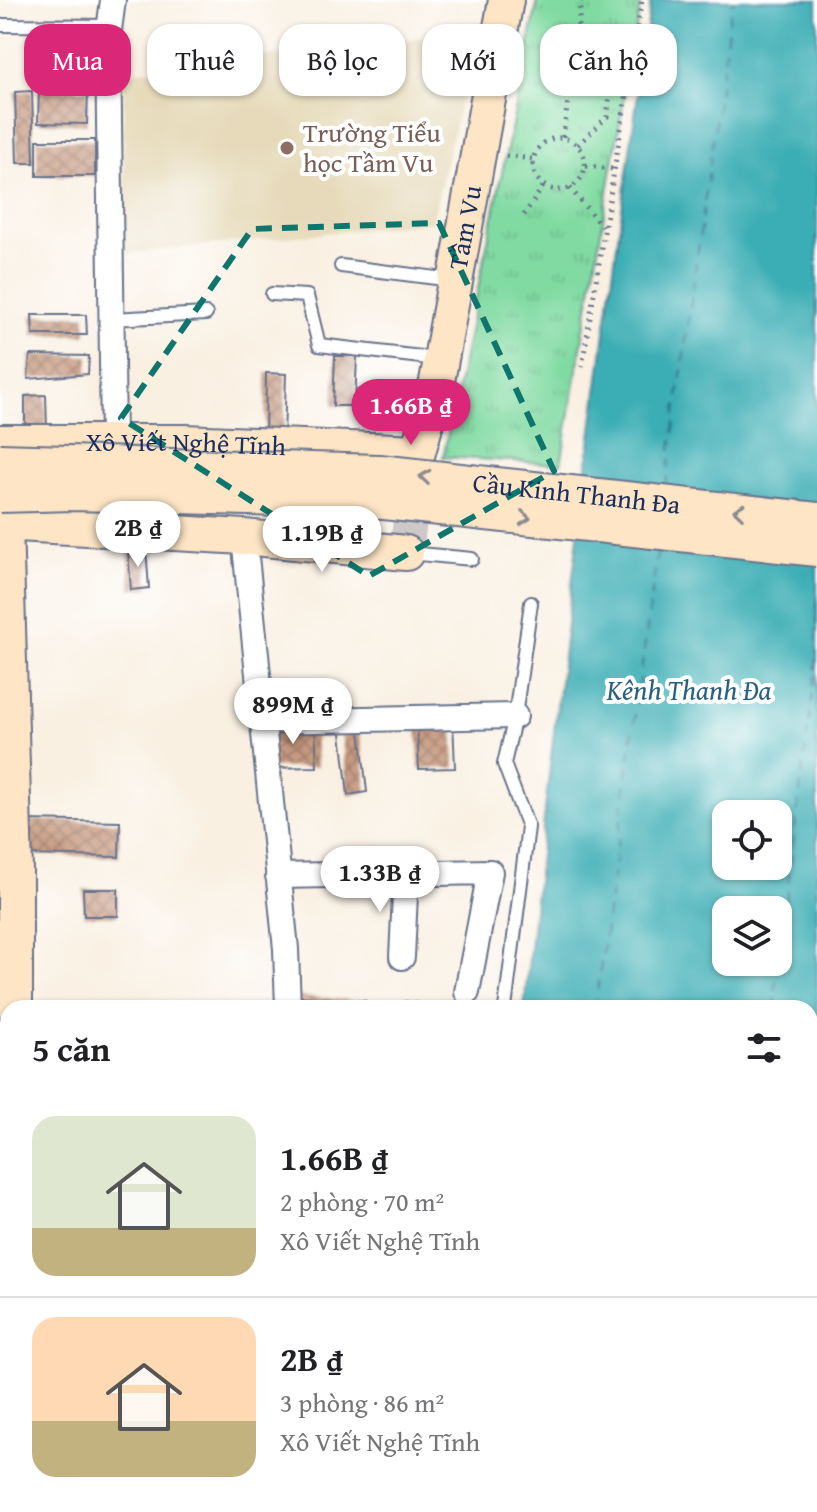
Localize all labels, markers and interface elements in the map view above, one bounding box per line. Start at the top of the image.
chip: Mua [24,24,131,96]
chip: Thuê [147,24,263,96]
chip: Bộ lọc [279,24,406,96]
chip: Mới [422,24,524,96]
chip: Căn hộ [540,24,677,96]
place label: Trường Tiểu học Tầm Vu [303,113,441,182]
marker: Trường Tiểu học Tầm Vu [278,139,296,157]
street label: Tầm Vu [438,182,491,272]
pin: 1.66B ₫ [337,379,485,447]
text: 1.66B ₫ [369,385,453,424]
street label: Xô Viết Nghệ Tĩnh [86,422,287,465]
street label: Cầu Kinh Thanh Đa [471,462,683,524]
one-way arrow [418,469,431,486]
pin: 2B ₫ [91,501,185,569]
one-way arrow [733,503,746,520]
pin: 1.19B ₫ [248,506,396,574]
text: 2B ₫ [114,507,162,546]
one-way arrow [519,509,532,526]
text: 1.19B ₫ [280,512,364,551]
water label: Kênh Thanh Đa [606,669,772,710]
pin: 899M ₫ [228,678,358,746]
text: 899M ₫ [252,684,334,723]
map controls [712,800,792,976]
button: locate [712,800,792,880]
pin: 1.33B ₫ [306,846,454,914]
text: 1.33B ₫ [338,852,422,891]
button: layers [712,896,792,976]
text: 5 căn [32,1024,110,1073]
icon: filters [742,1026,786,1070]
text: 1.66B ₫ [280,1133,389,1182]
icon: home [96,1148,192,1244]
text: 2 phòng · 70 m² [280,1182,444,1221]
text: Xô Viết Nghệ Tĩnh [280,1221,480,1260]
text: 2B ₫ [280,1334,344,1383]
icon: home [96,1349,192,1445]
text: 3 phòng · 86 m² [280,1383,444,1422]
text: Xô Viết Nghệ Tĩnh [280,1422,480,1461]

